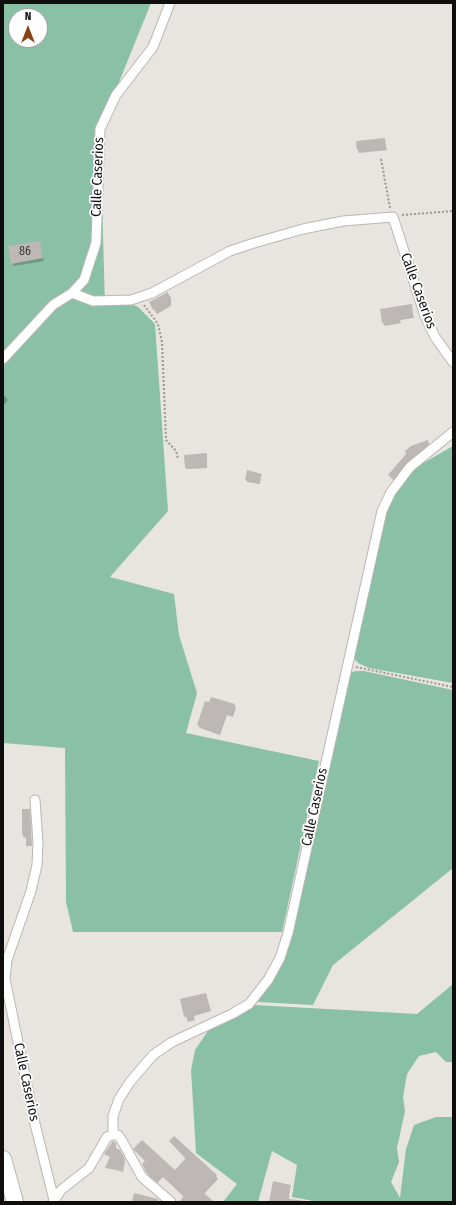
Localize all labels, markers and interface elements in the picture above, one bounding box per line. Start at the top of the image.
north arrow [8,8,48,48]
text: N [25,10,31,23]
street label: Calle Caserios [88,137,108,217]
house number: 86 [19,245,31,259]
street label: Calle Caserios [396,251,440,331]
street label: Calle Caserios [299,766,331,848]
street label: Calle Caserios [10,1041,42,1123]

